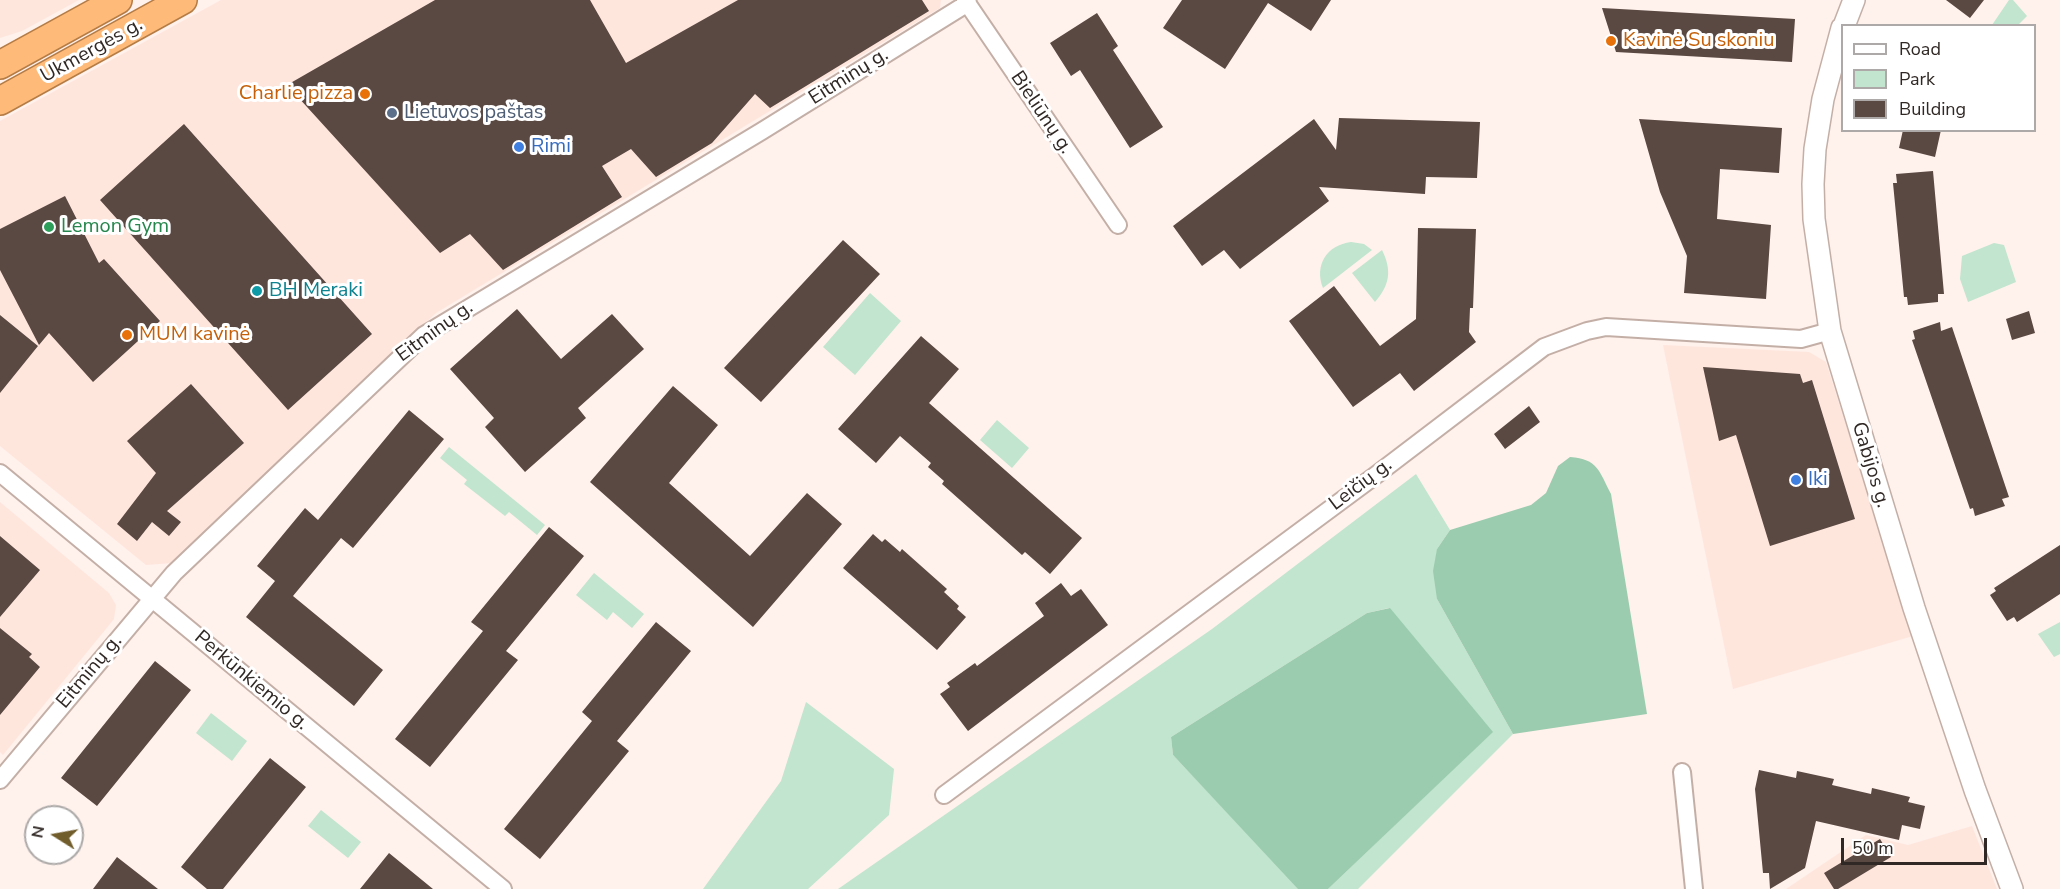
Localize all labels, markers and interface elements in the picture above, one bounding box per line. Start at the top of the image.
street label: Ukmergės g. [37,13,147,89]
legend [1841,24,2036,132]
place label: Kavinė Su skoniu [1623,29,1774,53]
marker: Kavinė Su skoniu [1604,34,1618,48]
text: Road [1899,37,1941,61]
street label: Eitminų g. [805,43,893,111]
street label: Bieliūnų g. [1005,67,1077,159]
text: Park [1899,67,1935,91]
place label: Charlie pizza [239,82,353,106]
marker: Charlie pizza [358,87,372,101]
text: Building [1899,97,1966,121]
place label: Lietuvos paštas [404,101,543,125]
marker: Lietuvos paštas [385,106,399,120]
place label: Rimi [531,135,571,159]
marker: Rimi [512,140,526,154]
place label: Lemon Gym [61,215,169,239]
marker: Lemon Gym [42,220,56,234]
place label: BH Meraki [269,279,363,303]
marker: BH Meraki [250,284,264,298]
street label: Eitminų g. [392,296,478,368]
place label: MUM kavinė [139,323,250,347]
marker: MUM kavinė [120,328,134,342]
street label: Gabijos g. [1846,419,1894,511]
street label: Leičių g. [1325,454,1397,516]
place label: Iki [1808,468,1828,492]
marker: Iki [1789,473,1803,487]
street label: Perkūnkiemio g. [189,626,313,736]
street label: Eitminų g. [52,630,128,714]
north arrow [24,805,84,865]
text: N [26,824,50,840]
scale bar [1844,826,1990,864]
text: 50 m [1852,836,1894,860]

